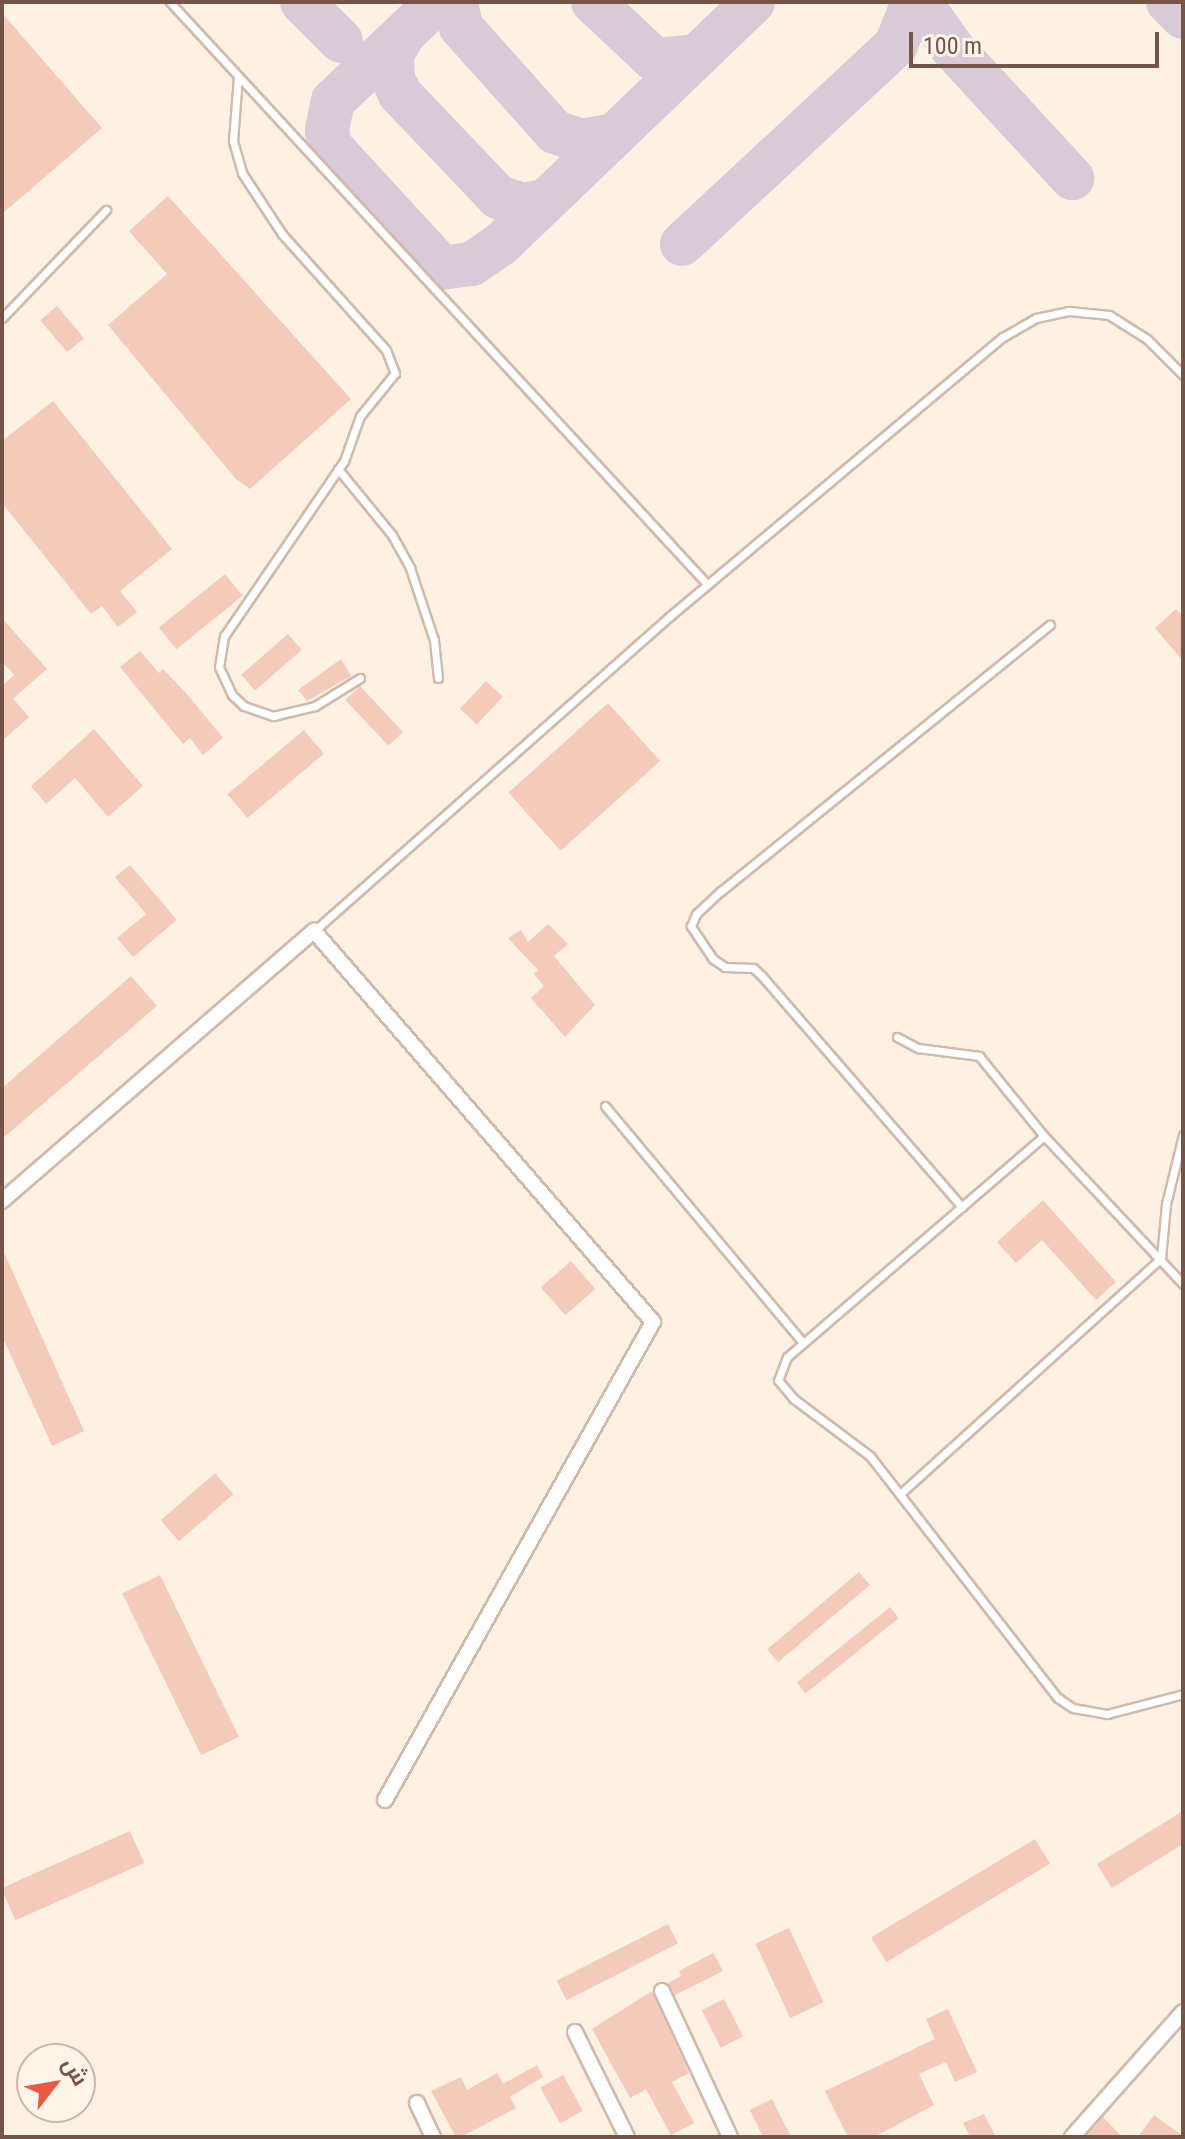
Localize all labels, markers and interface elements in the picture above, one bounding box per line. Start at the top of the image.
scale bar [913,16,1163,66]
text: 100 m [923,32,982,60]
north arrow [16,2043,96,2123]
text: ش [57,2053,93,2090]

